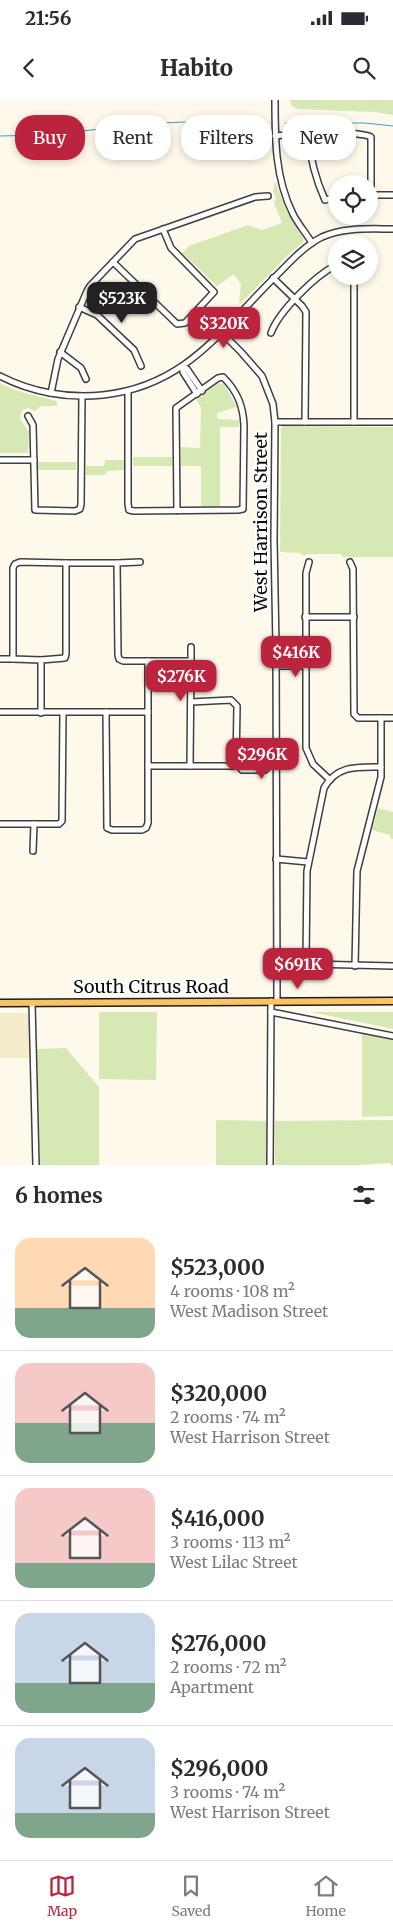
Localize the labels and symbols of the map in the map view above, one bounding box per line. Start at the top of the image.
pin: $523K [87,282,157,324]
pin: $320K [189,306,259,349]
street label: West Harrison Street [249,432,272,613]
pin: $416K [261,636,331,678]
pin: $276K [146,660,216,702]
pin: $296K [227,738,297,780]
pin: $691K [263,948,333,990]
street label: South Citrus Road [73,975,229,998]

